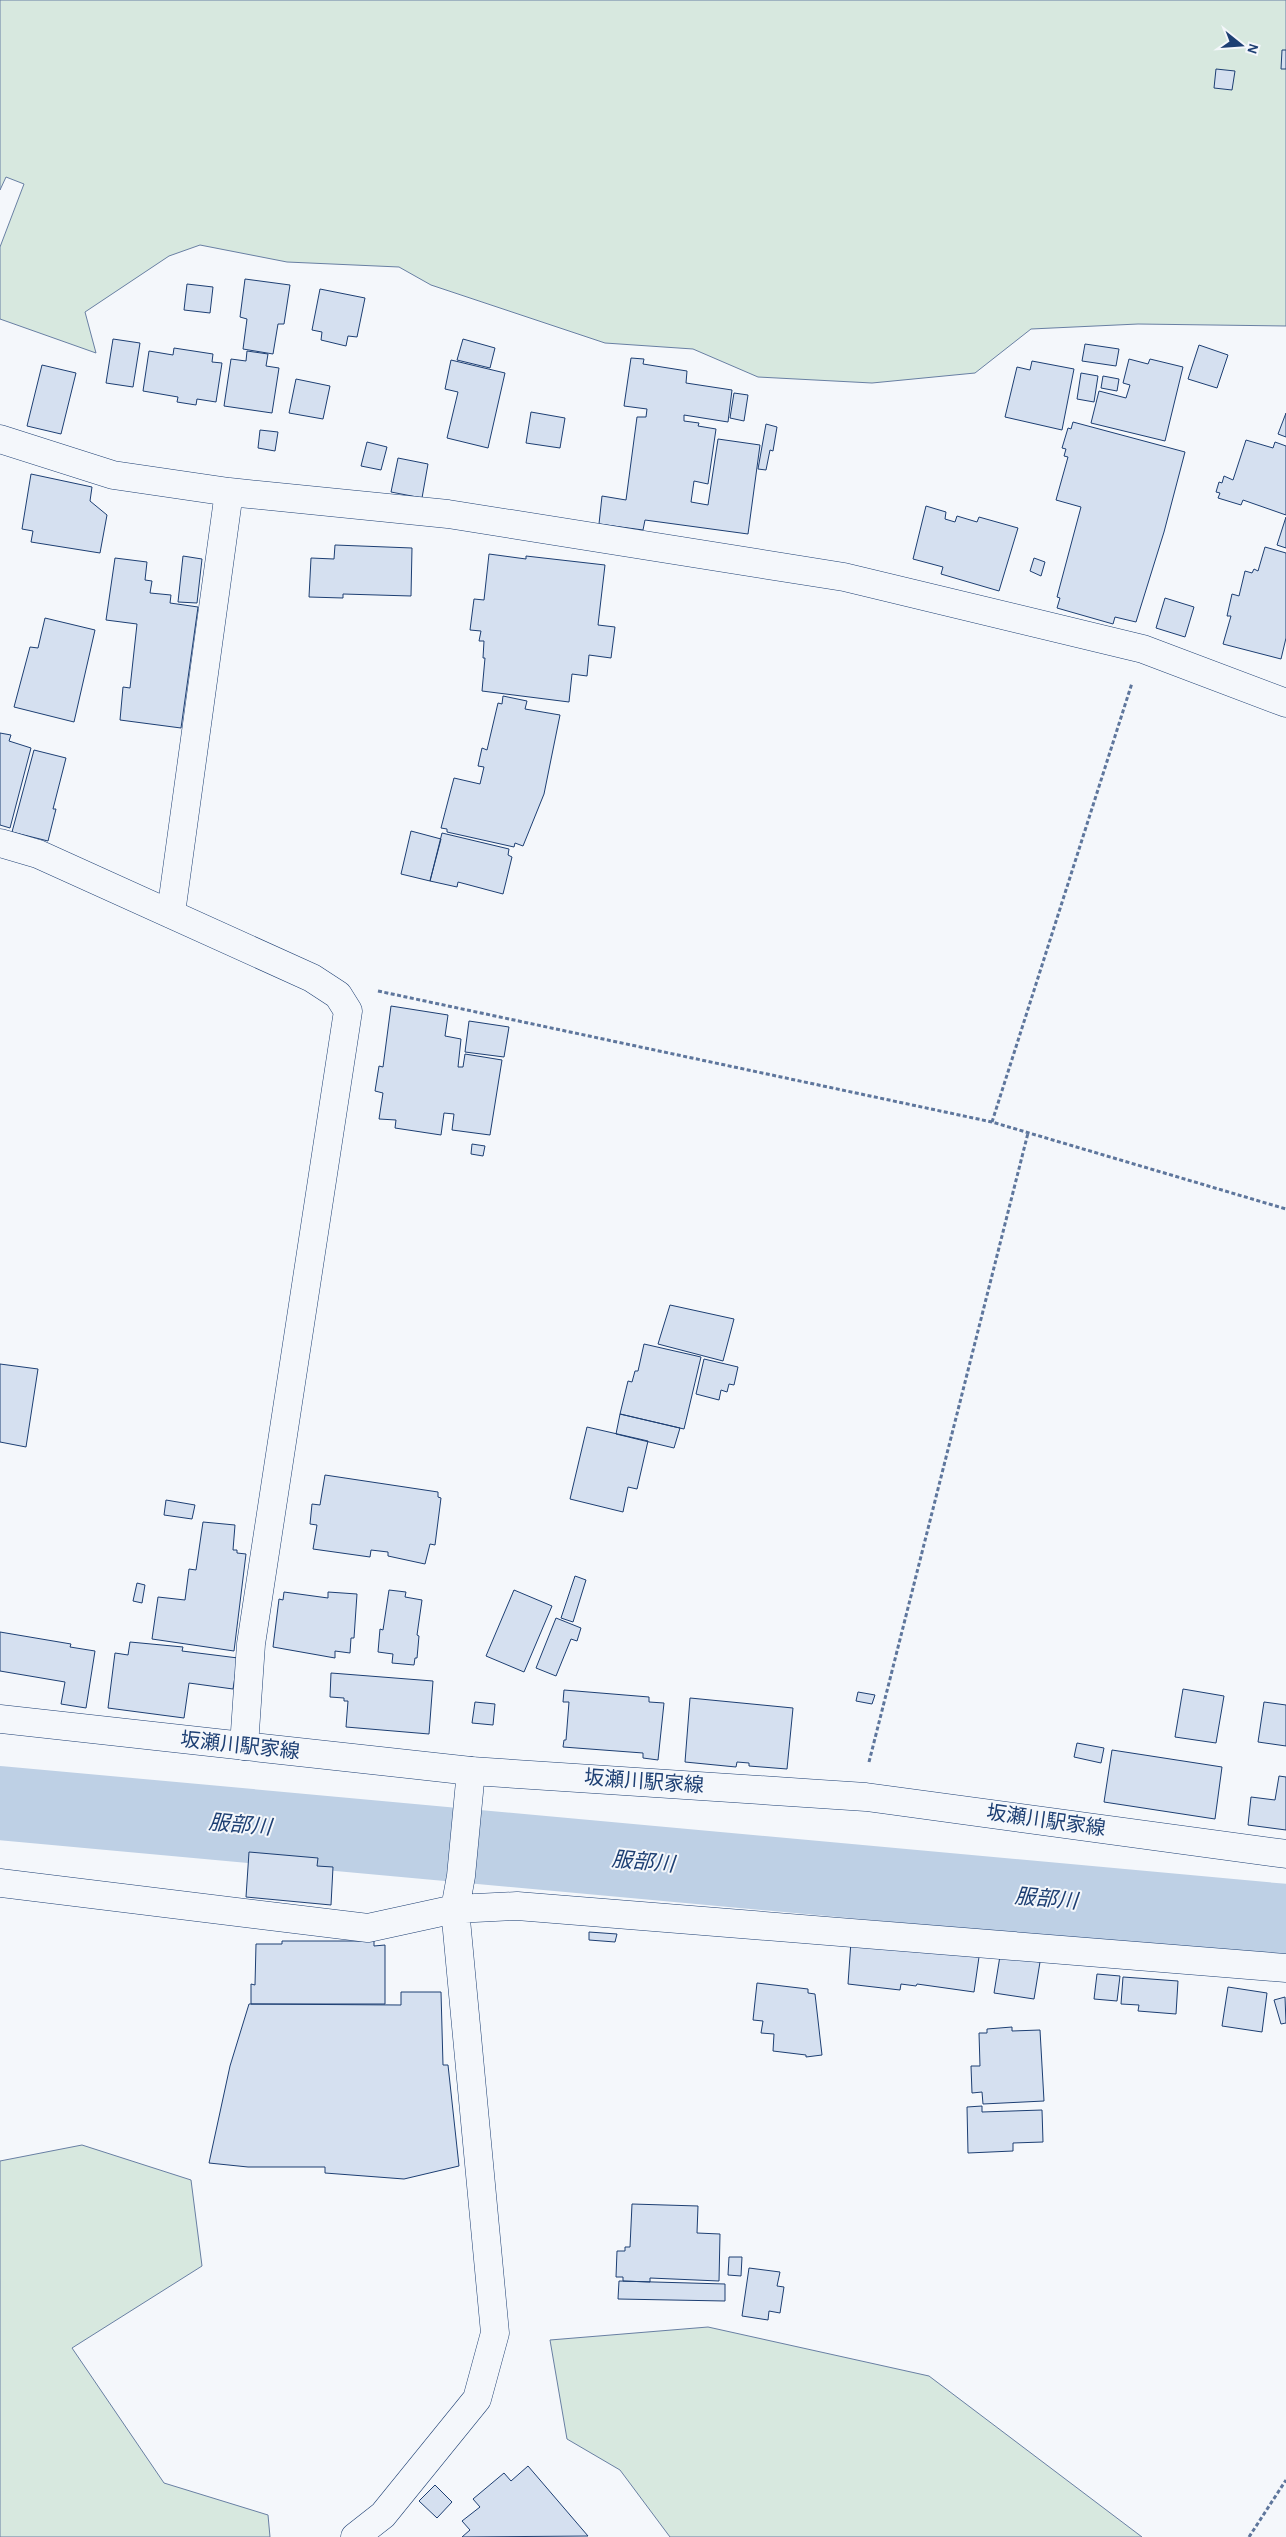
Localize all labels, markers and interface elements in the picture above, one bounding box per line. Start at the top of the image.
north arrow [1216,20,1266,70]
text: N [1244,42,1261,55]
street label: 坂瀬川駅家線 [179,1728,301,1762]
street label: 坂瀬川駅家線 [583,1766,705,1796]
street label: 坂瀬川駅家線 [985,1801,1107,1839]
water label: 服部川 [208,1811,274,1838]
water label: 服部川 [611,1848,677,1875]
water label: 服部川 [1014,1885,1080,1912]

